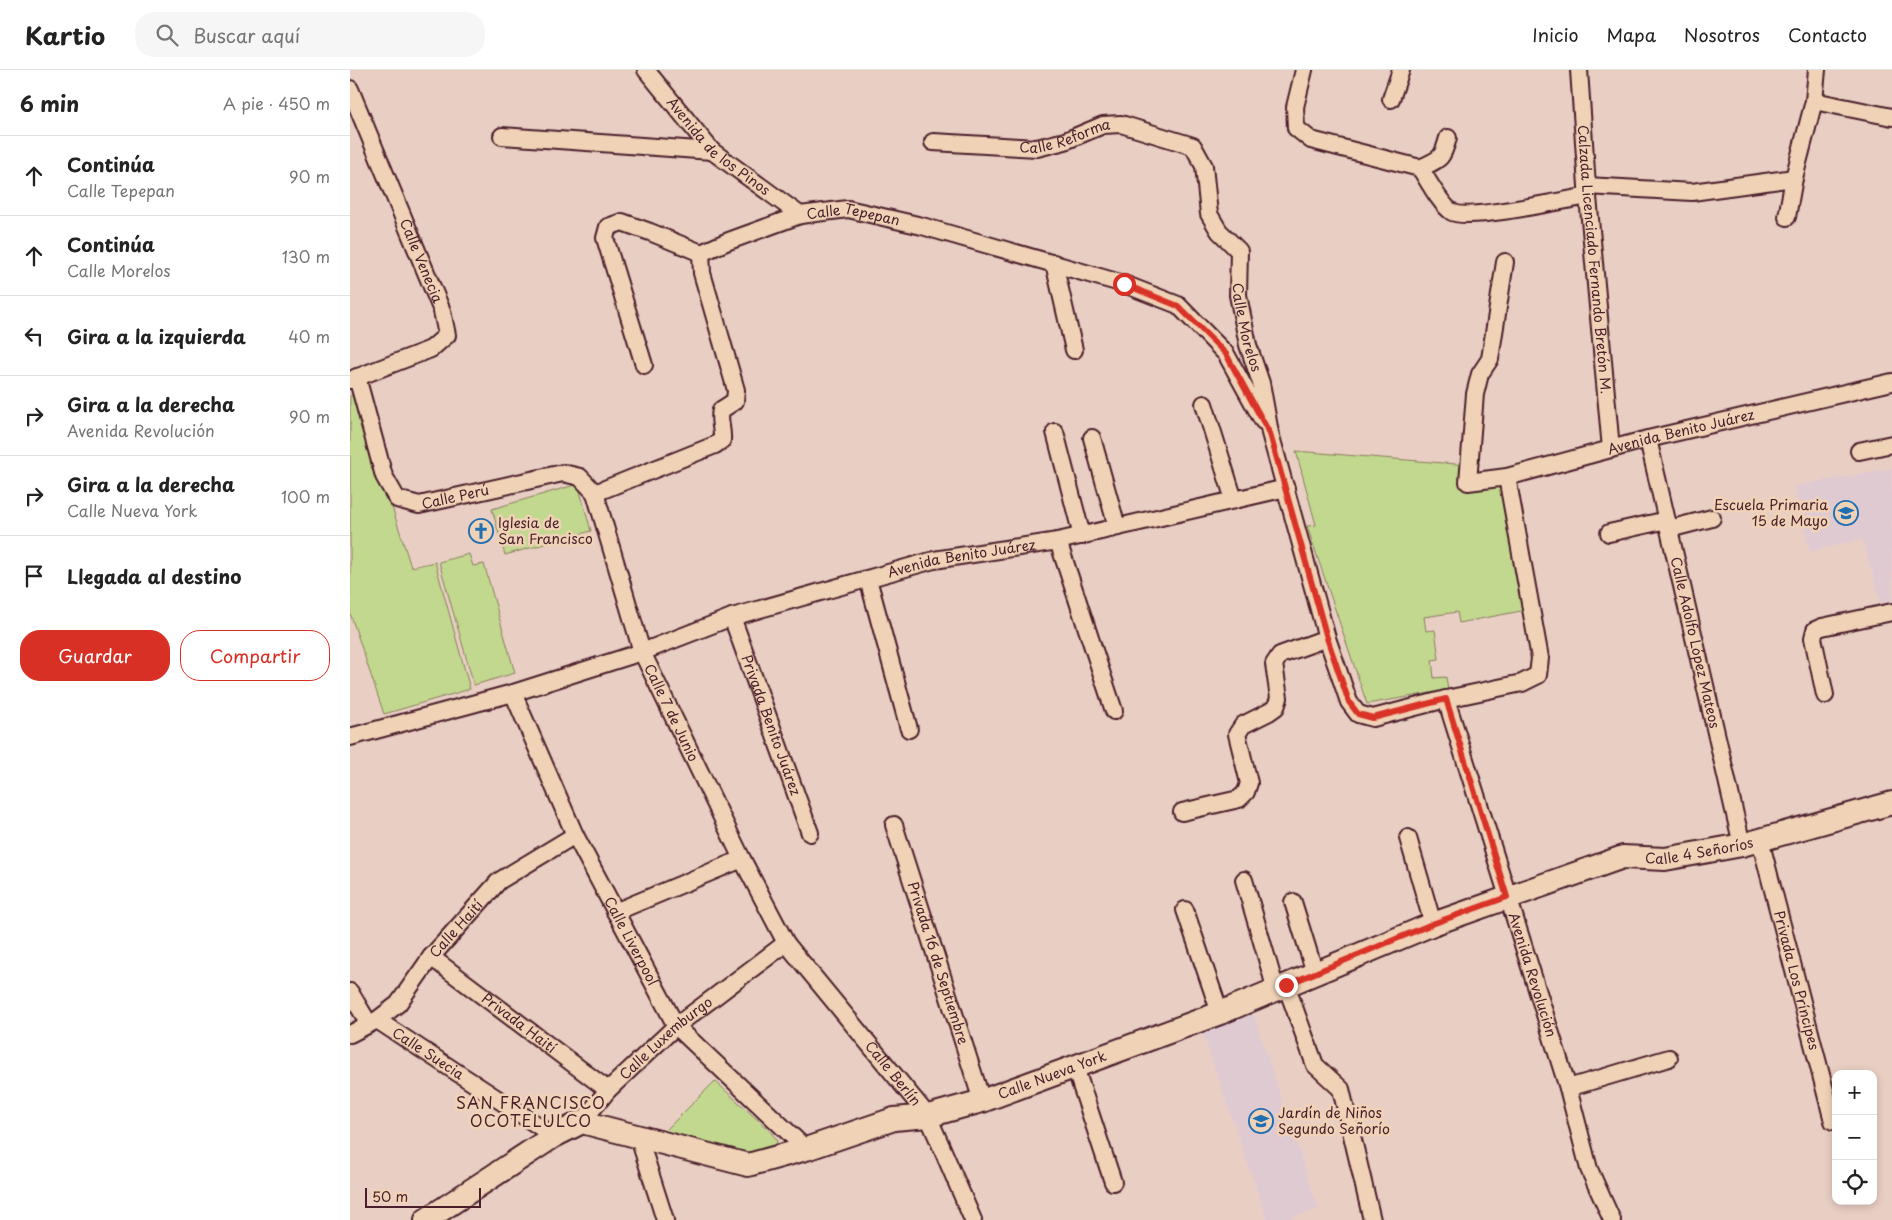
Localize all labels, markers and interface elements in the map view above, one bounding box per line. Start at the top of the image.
search box [135,12,485,57]
text: Kartio [25,17,105,53]
icon: search [153,21,181,49]
text: Buscar aquí [193,21,300,49]
text: Inicio [1532,21,1579,48]
text: Mapa [1607,21,1656,48]
text: Nosotros [1684,21,1760,48]
text: Contacto [1788,21,1867,48]
text: 6 min [20,87,79,119]
text: A pie · 450 m [223,91,330,115]
street label: Avenida de los Pinos [662,92,775,200]
street label: Calle Reforma [1019,114,1111,158]
street label: Calzada Licenciado Fernando Bretón M. [1573,124,1617,395]
text: Continúa [67,150,155,178]
icon: ahead [20,162,48,190]
text: 90 m [289,164,330,188]
text: Calle Tepepan [67,178,175,202]
street label: Calle Tepepan [805,198,902,231]
street label: Calle Venecia [395,215,449,306]
text: Continúa [67,230,155,258]
icon: ahead [20,242,48,270]
text: 130 m [282,244,330,268]
text: Calle Morelos [67,258,171,282]
route start [1113,273,1136,296]
street label: Calle Morelos [1228,283,1267,374]
icon: left [20,322,48,350]
text: Gira a la izquierda [67,322,246,350]
text: 40 m [288,324,330,348]
text: Gira a la derecha [67,390,235,418]
icon: right [20,402,48,430]
street label: Avenida Benito Juárez [1605,403,1757,459]
text: 90 m [289,404,330,428]
text: Avenida Revolución [67,418,215,442]
text: Gira a la derecha [67,470,235,498]
street label: Calle Perú [419,479,491,514]
icon: right [20,482,48,510]
text: 100 m [281,484,330,508]
place label: Escuela Primaria 15 de Mayo [1714,494,1828,531]
text: Calle Nueva York [67,498,197,522]
school or university icon: Escuela Primaria 15 de Mayo [1833,500,1859,526]
place label: Iglesia de San Francisco [498,512,593,549]
church icon: Iglesia de San Francisco [468,518,494,544]
street label: Avenida Benito Juárez [885,534,1037,583]
street label: Calle Adolfo López Mateos [1666,555,1726,730]
icon: arrive [20,562,48,590]
text: Llegada al destino [67,562,241,590]
button: Guardar [20,630,170,681]
button: Compartir [180,630,330,681]
street label: Privada Benito Juárez [737,652,807,798]
street label: Calle 7 de Junio [639,660,704,765]
street label: Calle 4 Señoríos [1644,831,1756,869]
street label: Privada 16 de Septiembre [903,879,974,1047]
street label: Calle Liverpool [599,893,664,989]
street label: Calle Haití [424,895,487,962]
street label: Privada Los Príncipes [1769,908,1825,1052]
street label: Avenida Revolución [1504,910,1562,1039]
route end [1275,974,1298,997]
street label: Privada Haití [477,988,561,1058]
street label: Calle Luxemburgo [614,991,717,1084]
street label: Calle Suecia [388,1022,469,1085]
street label: Calle Berlín [860,1036,927,1110]
street label: Calle Nueva York [995,1045,1109,1104]
map controls [1832,1070,1877,1205]
button: + [1832,1070,1877,1115]
district label: SAN FRANCISCO OCOTELULCO [456,1090,606,1132]
place label: Jardín de Niños Segundo Señorío [1278,1102,1390,1139]
school or university icon: Jardín de Niños Segundo Señorío [1248,1108,1274,1134]
button: − [1832,1115,1877,1160]
button: locate [1832,1160,1877,1205]
scale bar [365,1185,481,1208]
text: 50 m [372,1186,408,1207]

